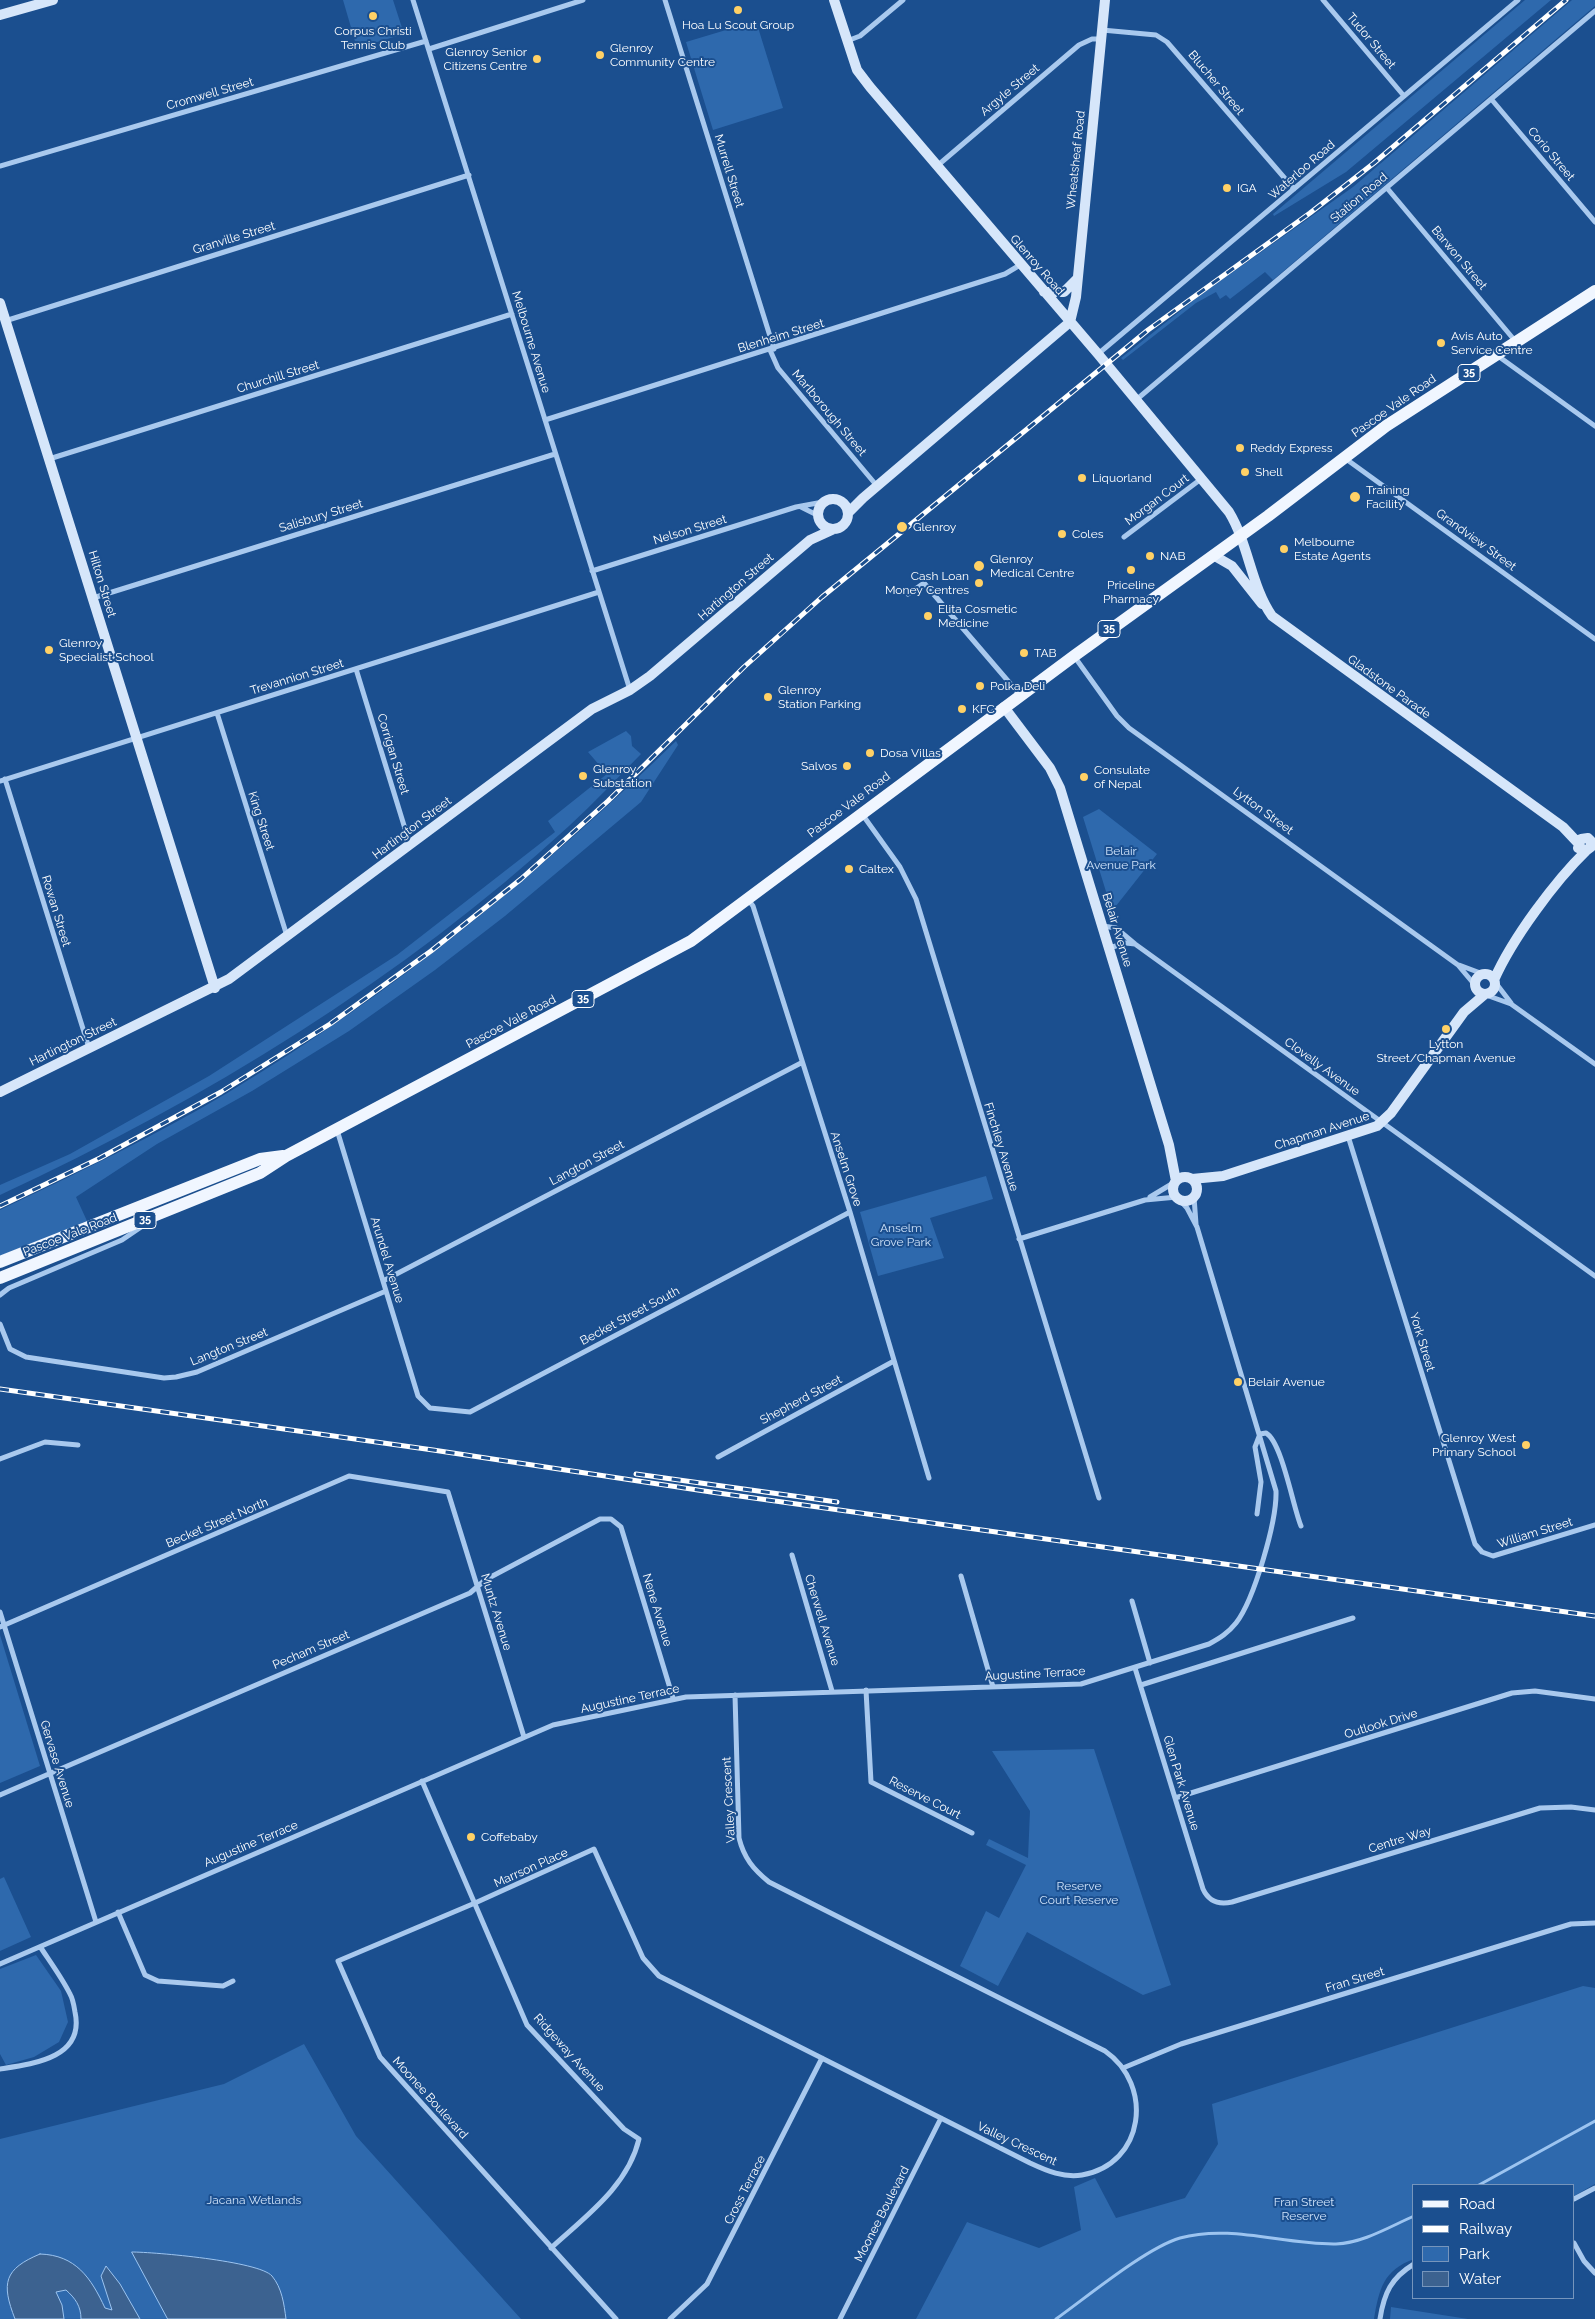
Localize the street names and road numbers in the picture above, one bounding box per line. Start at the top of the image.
street label: Tudor Street [1343,10,1399,72]
street label: Blucher Street [1185,48,1247,118]
street label: Argyle Street [978,61,1042,119]
street label: Cromwell Street [165,75,255,113]
street label: Wheatsheaf Road [1064,110,1088,210]
street label: Corio Street [1524,124,1578,184]
street label: Murrell Street [711,133,747,209]
street label: Waterloo Road [1266,137,1338,203]
street label: Station Road [1327,170,1391,226]
street label: Granville Street [191,219,277,257]
street label: Barwon Street [1428,223,1490,293]
street label: Glenroy Road [1007,232,1067,298]
street label: Melbourne Avenue [509,289,553,395]
street label: Blenheim Street [736,316,826,356]
street label: Churchill Street [235,358,321,396]
road number: 35 [1458,364,1480,382]
street label: Marlborough Street [789,367,869,459]
street label: Pascoe Vale Road [1349,372,1439,440]
street label: Morgan Court [1122,471,1192,529]
street label: Salisbury Street [277,496,365,536]
street label: Grandview Street [1433,506,1519,574]
street label: Nelson Street [652,512,728,548]
street label: Hilton Street [85,549,119,619]
street label: Hartington Street [695,550,777,624]
road number: 35 [1098,620,1120,638]
street label: Gladstone Parade [1345,652,1433,722]
street label: Trevannion Street [249,656,345,698]
street label: Corrigan Street [374,712,412,796]
street label: Pascoe Vale Road [805,769,893,841]
street label: Lytton Street [1230,784,1296,838]
street label: King Street [245,790,277,852]
street label: Hartington Street [370,794,454,862]
street label: Rowan Street [38,874,74,948]
street label: Belair Avenue [1099,891,1135,969]
road number: 35 [572,991,594,1008]
street label: Pascoe Vale Road [464,992,558,1052]
street label: Hartington Street [27,1015,119,1069]
street label: Clovelly Avenue [1282,1035,1362,1099]
street label: Finchley Avenue [981,1101,1021,1193]
street label: Chapman Avenue [1273,1109,1371,1153]
street label: Anselm Grove [827,1130,865,1208]
street label: Langton Street [547,1137,627,1189]
street label: Pascoe Vale Road [21,1210,119,1260]
road number: 35 [134,1212,156,1228]
street label: Arundel Avenue [367,1215,407,1305]
street label: Becket Street South [578,1284,682,1348]
street label: York Street [1406,1311,1438,1373]
street label: Langton Street [188,1325,270,1369]
street label: Shepherd Street [758,1372,844,1428]
street label: Becket Street North [164,1495,270,1551]
street label: William Street [1495,1515,1575,1551]
street label: Muntz Avenue [477,1572,515,1652]
street label: Nene Avenue [639,1572,675,1648]
street label: Cherwell Avenue [801,1573,843,1667]
street label: Pecham Street [271,1627,351,1673]
street label: Augustine Terrace [984,1664,1086,1684]
street label: Augustine Terrace [579,1681,681,1717]
street label: Outlook Drive [1343,1706,1419,1742]
street label: Gervase Avenue [37,1719,77,1809]
street label: Glen Park Avenue [1160,1734,1202,1832]
street label: Valley Crescent [720,1756,738,1844]
street label: Reserve Court [887,1774,963,1822]
street label: Augustine Terrace [202,1818,300,1870]
street label: Centre Way [1367,1824,1433,1856]
street label: Marrson Place [492,1845,570,1891]
street label: Fran Street [1324,1964,1386,1996]
street label: Ridgeway Avenue [530,2011,608,2095]
street label: Moonee Boulevard [389,2054,471,2142]
street label: Valley Crescent [975,2119,1059,2169]
street label: Cross Terrace [721,2153,769,2227]
street label: Moonee Boulevard [852,2164,912,2264]

